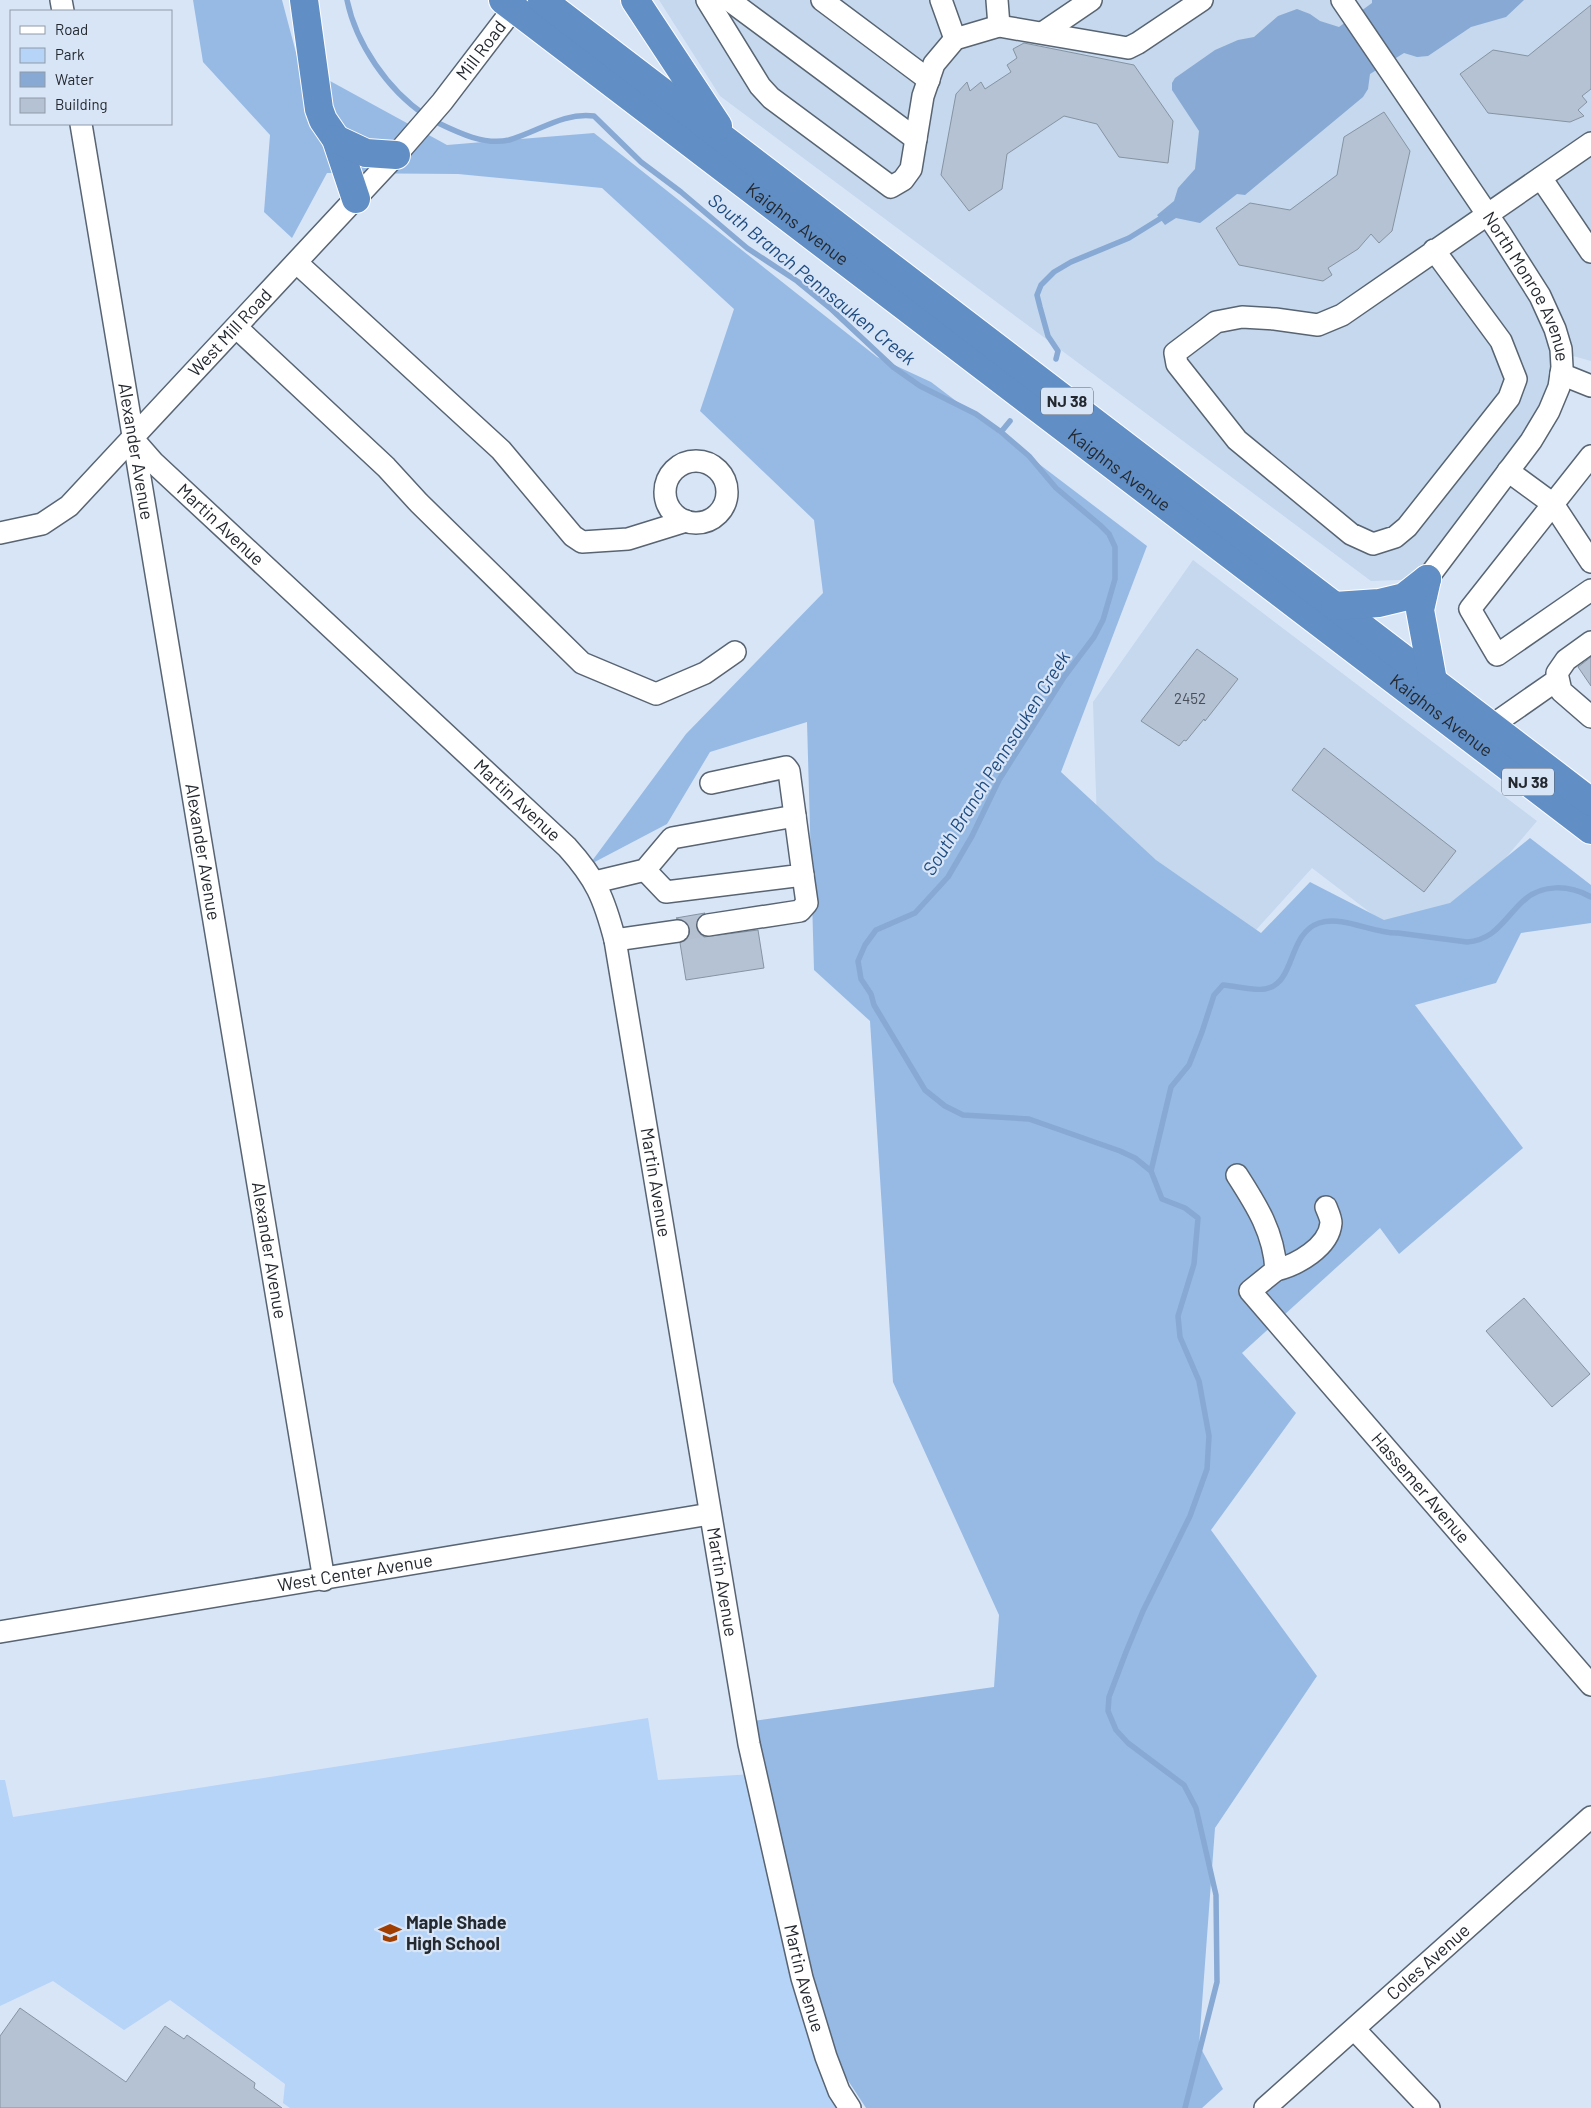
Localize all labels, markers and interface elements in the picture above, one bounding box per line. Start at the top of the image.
legend [10,10,172,125]
street label: Mill Road [451,16,510,84]
text: Road [55,20,88,38]
text: Park [55,45,85,63]
text: Water [55,70,94,88]
text: Building [55,95,108,113]
street label: Kaighns Avenue [742,177,854,270]
water label: South Branch Pennsauken Creek [704,188,921,370]
street label: North Monroe Avenue [1479,207,1574,362]
street label: West Mill Road [183,284,276,381]
street label: Alexander Avenue [114,381,159,522]
road number: NJ 38 [1041,388,1093,414]
street label: Kaighns Avenue [1064,423,1176,515]
street label: Martin Avenue [173,478,269,570]
water label: South Branch Pennsauken Creek [917,646,1075,879]
street label: Kaighns Avenue [1386,669,1498,761]
house number: 2452 [1174,689,1206,707]
street label: Martin Avenue [470,754,566,846]
road number: NJ 38 [1502,769,1554,796]
street label: Alexander Avenue [181,782,226,922]
street label: Martin Avenue [636,1126,676,1239]
street label: Alexander Avenue [248,1180,292,1320]
street label: Hassemer Avenue [1367,1427,1475,1547]
street label: Martin Avenue [703,1525,743,1638]
street label: West Center Avenue [276,1548,434,1596]
place label: Maple Shade High School [406,1911,507,1954]
street label: Coles Avenue [1382,1919,1474,2004]
school or university icon: Maple Shade High School [377,1920,403,1946]
street label: Martin Avenue [780,1922,830,2035]

